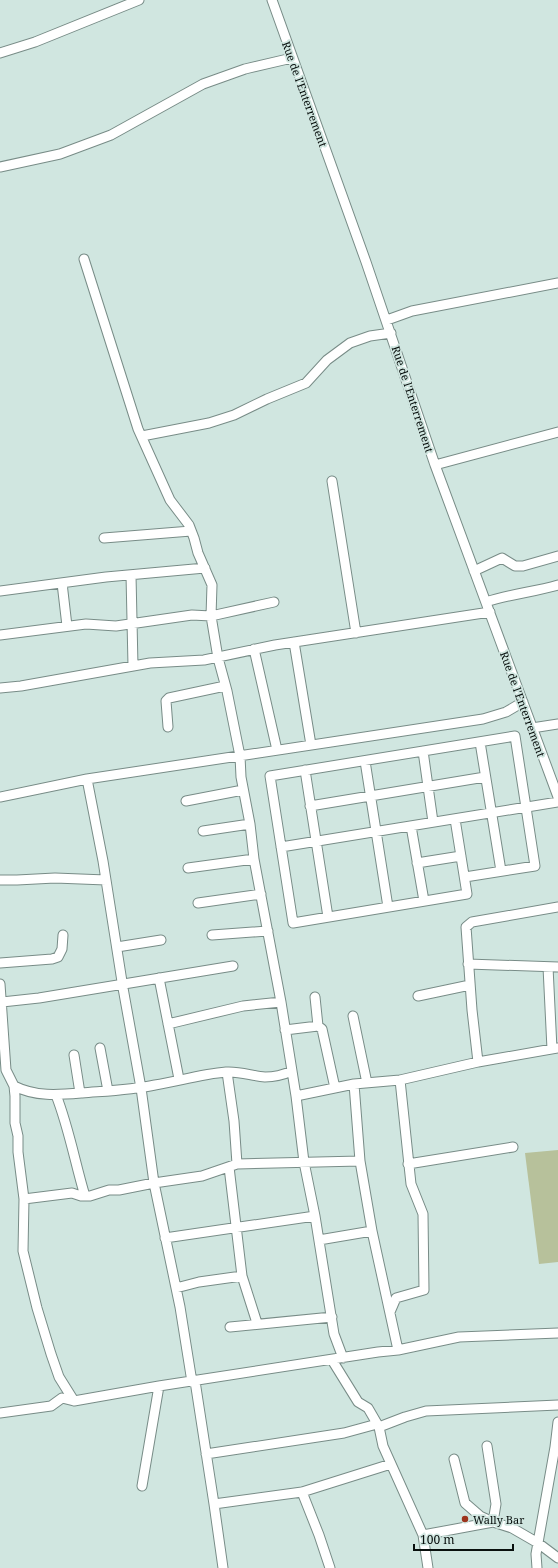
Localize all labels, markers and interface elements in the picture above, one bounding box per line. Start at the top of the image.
street label: Rue de l'Enterrement [279,39,331,149]
street label: Rue de l'Enterrement [389,344,437,454]
street label: Rue de l'Enterrement [497,649,549,759]
place label: Wally Bar [473,1512,525,1527]
marker: Wally Bar [460,1514,470,1524]
scale bar [414,1526,513,1552]
text: 100 m [420,1531,455,1548]

